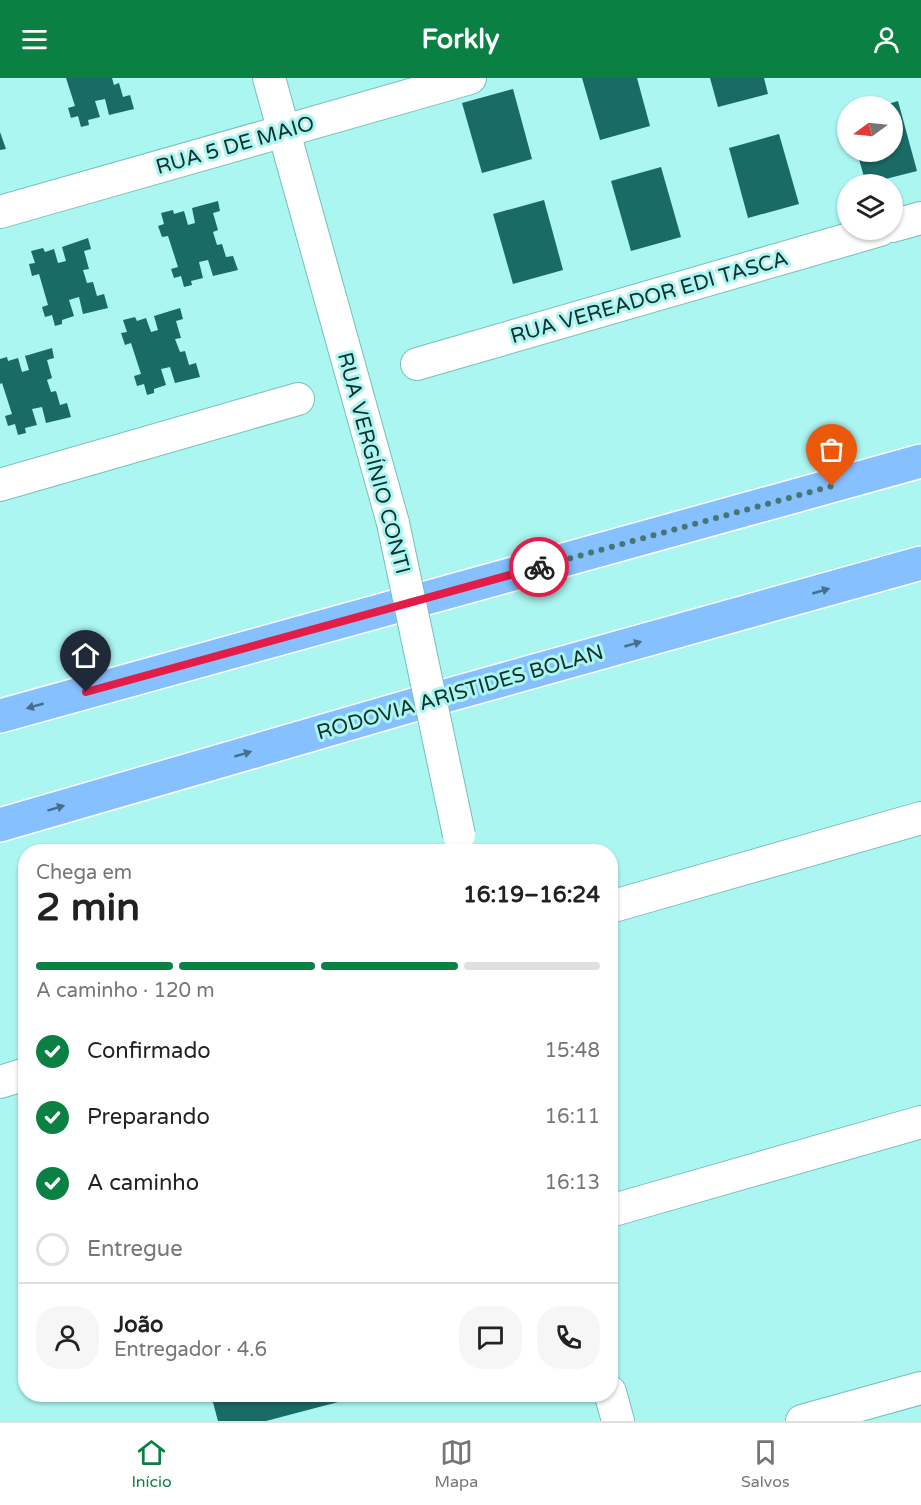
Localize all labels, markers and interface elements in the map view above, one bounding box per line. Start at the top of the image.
icon: menu [18,23,51,56]
text: Forkly [421,23,500,56]
icon: person [870,23,903,56]
north arrow [837,96,903,162]
map controls [837,96,903,240]
street label: RUA 5 DE MAIO [153,111,317,180]
button: layers [837,174,903,240]
street label: RUA VEREADOR EDI TASCA [507,246,791,349]
street label: RUA VERGÍNIO CONTI [332,349,415,577]
pin [806,424,857,486]
icon: bag [815,433,848,466]
courier [509,537,569,597]
icon: bike [523,551,556,584]
one-way arrow [812,586,830,595]
pin [60,630,111,692]
one-way arrow [624,638,642,648]
icon: home [69,639,102,672]
street label: RODOVIA ARISTIDES BOLAN [314,640,606,745]
one-way arrow [26,702,44,711]
one-way arrow [234,748,252,758]
one-way arrow [47,803,65,812]
text: Chega em [36,861,132,885]
text: 16:19–16:24 [463,882,600,908]
text: 2 min [36,884,140,931]
text: A caminho · 120 m [36,979,215,1003]
icon: check [36,1035,69,1068]
text: Confirmado [87,1038,211,1064]
text: 15:48 [545,1039,600,1063]
icon: check [36,1101,69,1134]
text: Preparando [87,1104,210,1130]
text: 16:11 [545,1105,600,1129]
icon: check [36,1167,69,1200]
text: A caminho [87,1170,199,1196]
text: 16:13 [545,1171,600,1195]
text: Entregue [87,1236,183,1262]
button: person [36,1306,99,1369]
button: chat [459,1306,522,1369]
button: phone [537,1306,600,1369]
text: João [114,1312,163,1338]
text: Entregador · 4.6 [114,1338,267,1362]
tab: Início [131,1436,172,1492]
tab: Mapa [435,1436,478,1492]
tab: Salvos [741,1436,790,1492]

